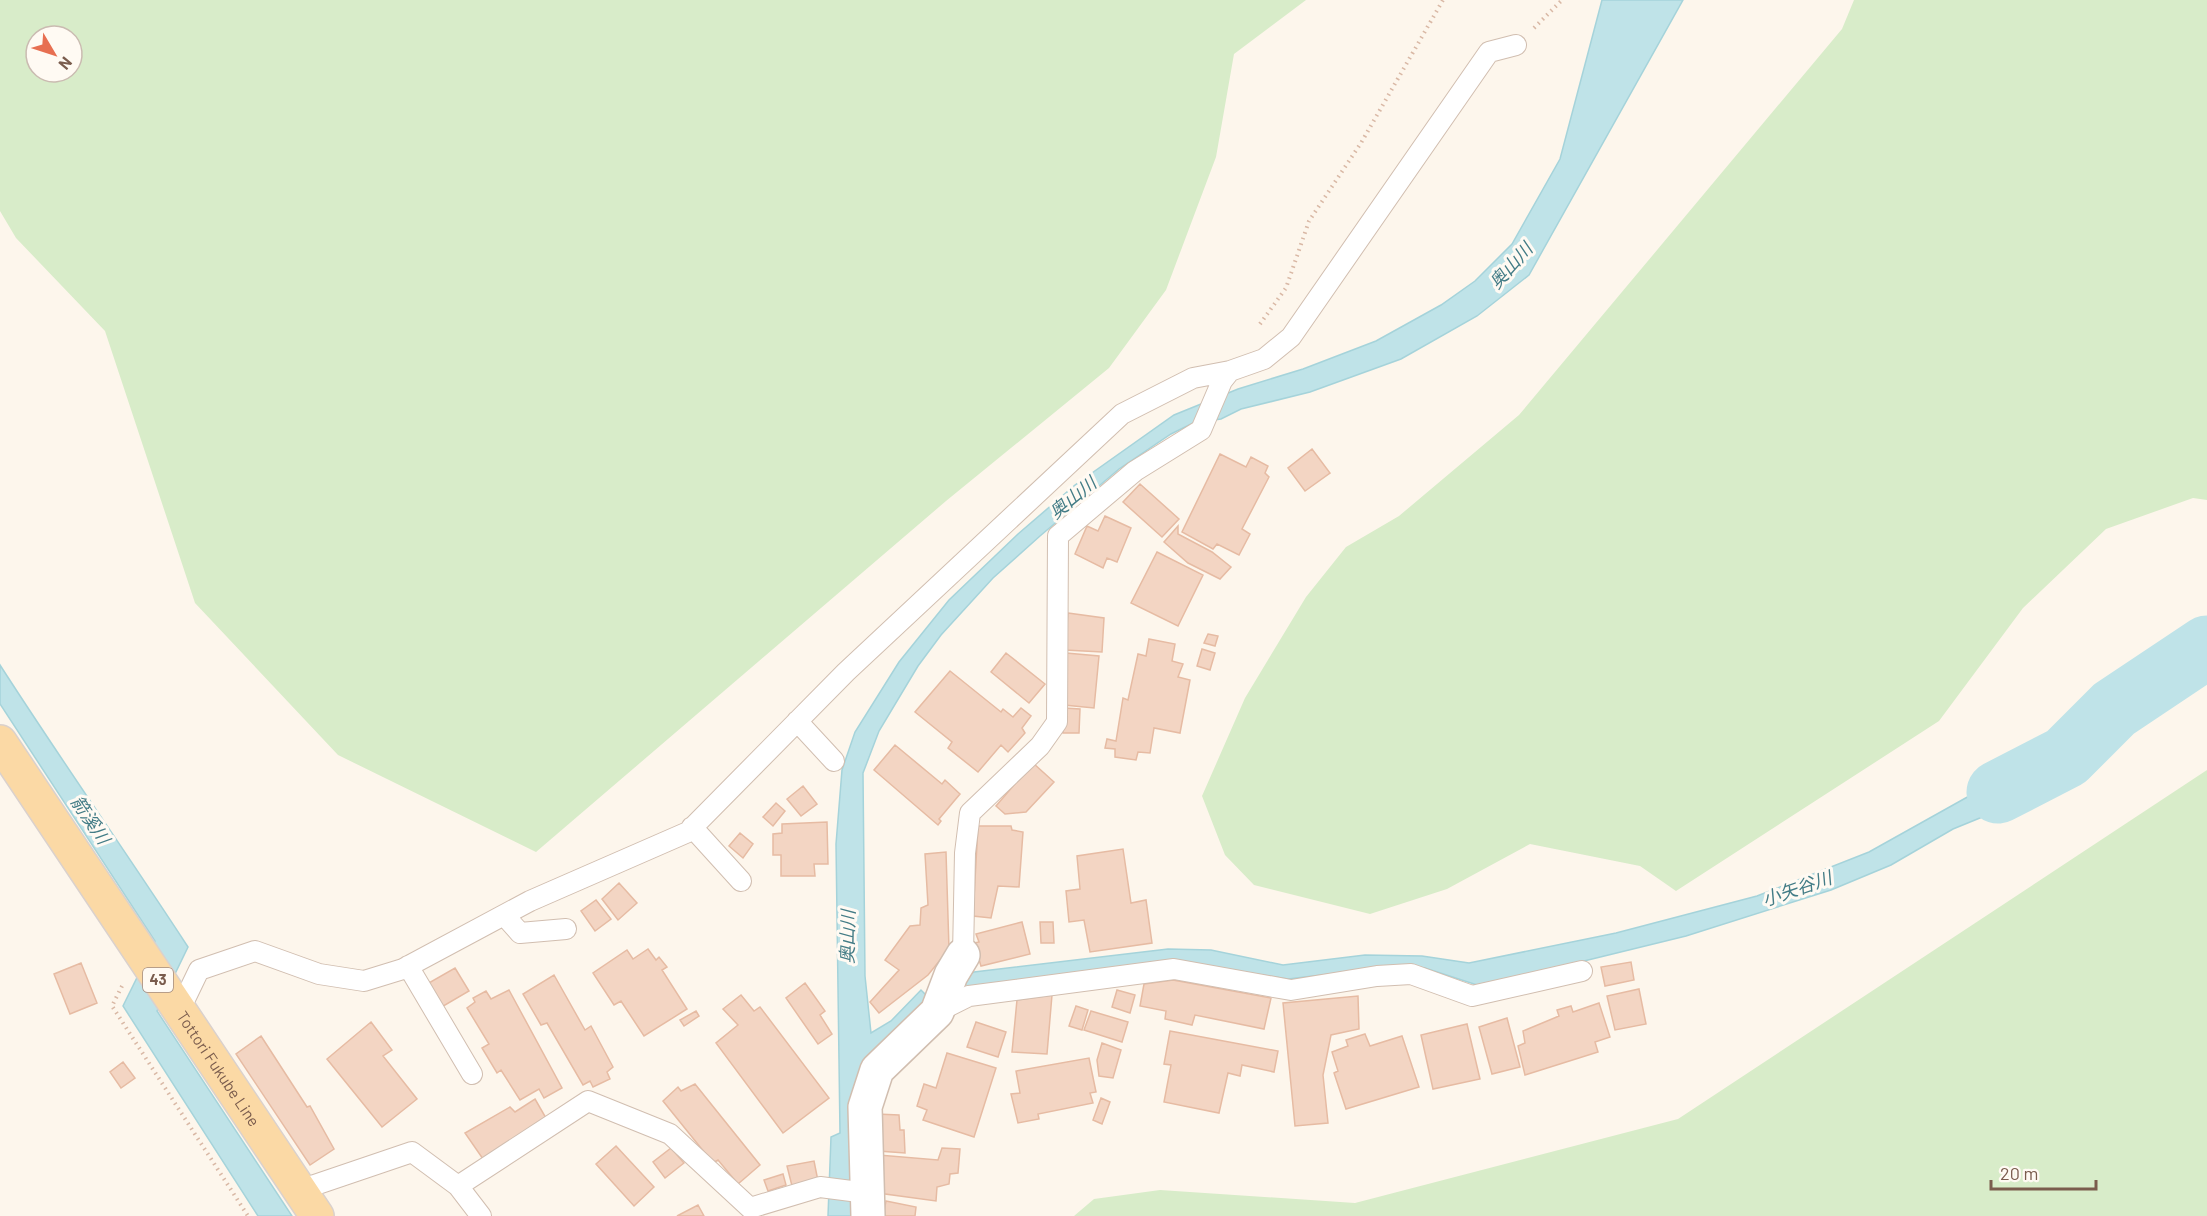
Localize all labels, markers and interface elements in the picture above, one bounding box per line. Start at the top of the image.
north arrow [24,24,84,84]
text: N [55,54,77,74]
water label: 奥山川 [1484,236,1538,293]
water label: 奥山川 [1044,470,1102,523]
water label: 箭溪川 [67,791,116,850]
water label: 小矢谷川 [1759,865,1836,910]
water label: 奥山川 [836,908,859,964]
road number: 43 [143,968,173,992]
street label: Tottori Fukube Line [174,1007,264,1130]
scale bar [1991,1153,2096,1191]
text: 20 m [2000,1162,2038,1184]

